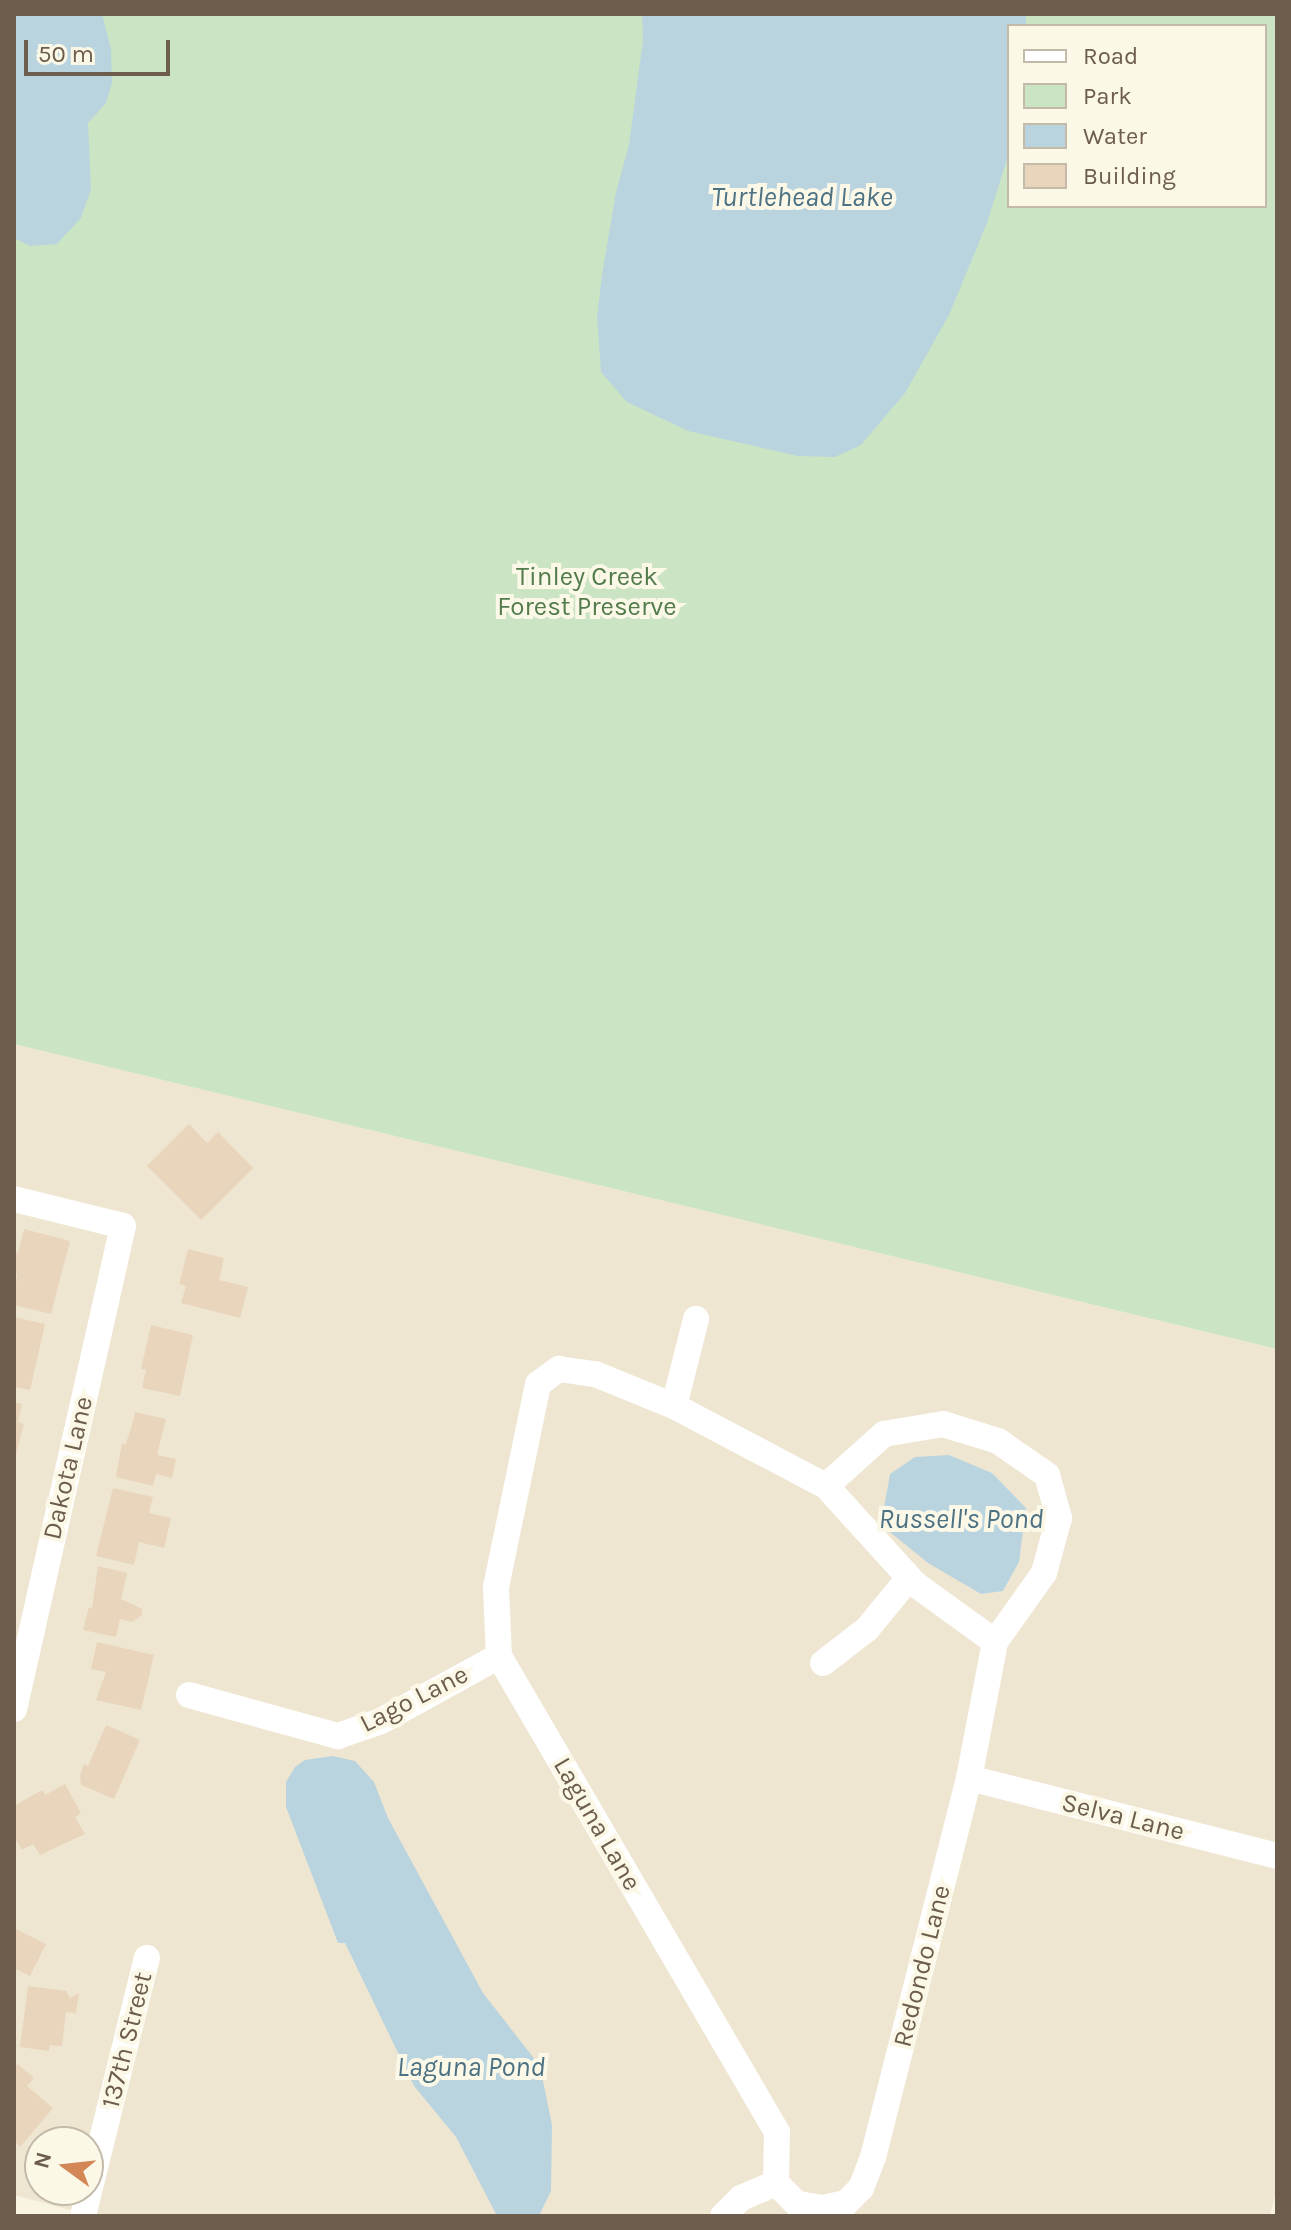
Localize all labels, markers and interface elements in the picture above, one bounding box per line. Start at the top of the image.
scale bar [28,24,174,74]
legend [1007,24,1267,208]
text: 50 m [38,40,94,68]
text: Road [1083,42,1138,70]
text: Park [1083,82,1132,110]
text: Water [1083,122,1147,150]
text: Building [1083,162,1176,190]
water label: Turtlehead Lake [711,180,893,214]
park label: Tinley Creek Forest Preserve [497,561,677,622]
street label: Dakota Lane [36,1393,100,1543]
water label: Russell's Pond [879,1502,1043,1536]
street label: Lago Lane [355,1659,473,1739]
street label: Laguna Lane [546,1752,648,1896]
street label: Selva Lane [1058,1787,1188,1847]
street label: Redondo Lane [887,1882,957,2050]
street label: 137th Street [95,1969,159,2111]
water label: Laguna Pond [397,2050,545,2084]
north arrow [24,2126,104,2206]
text: N [28,2149,57,2171]

